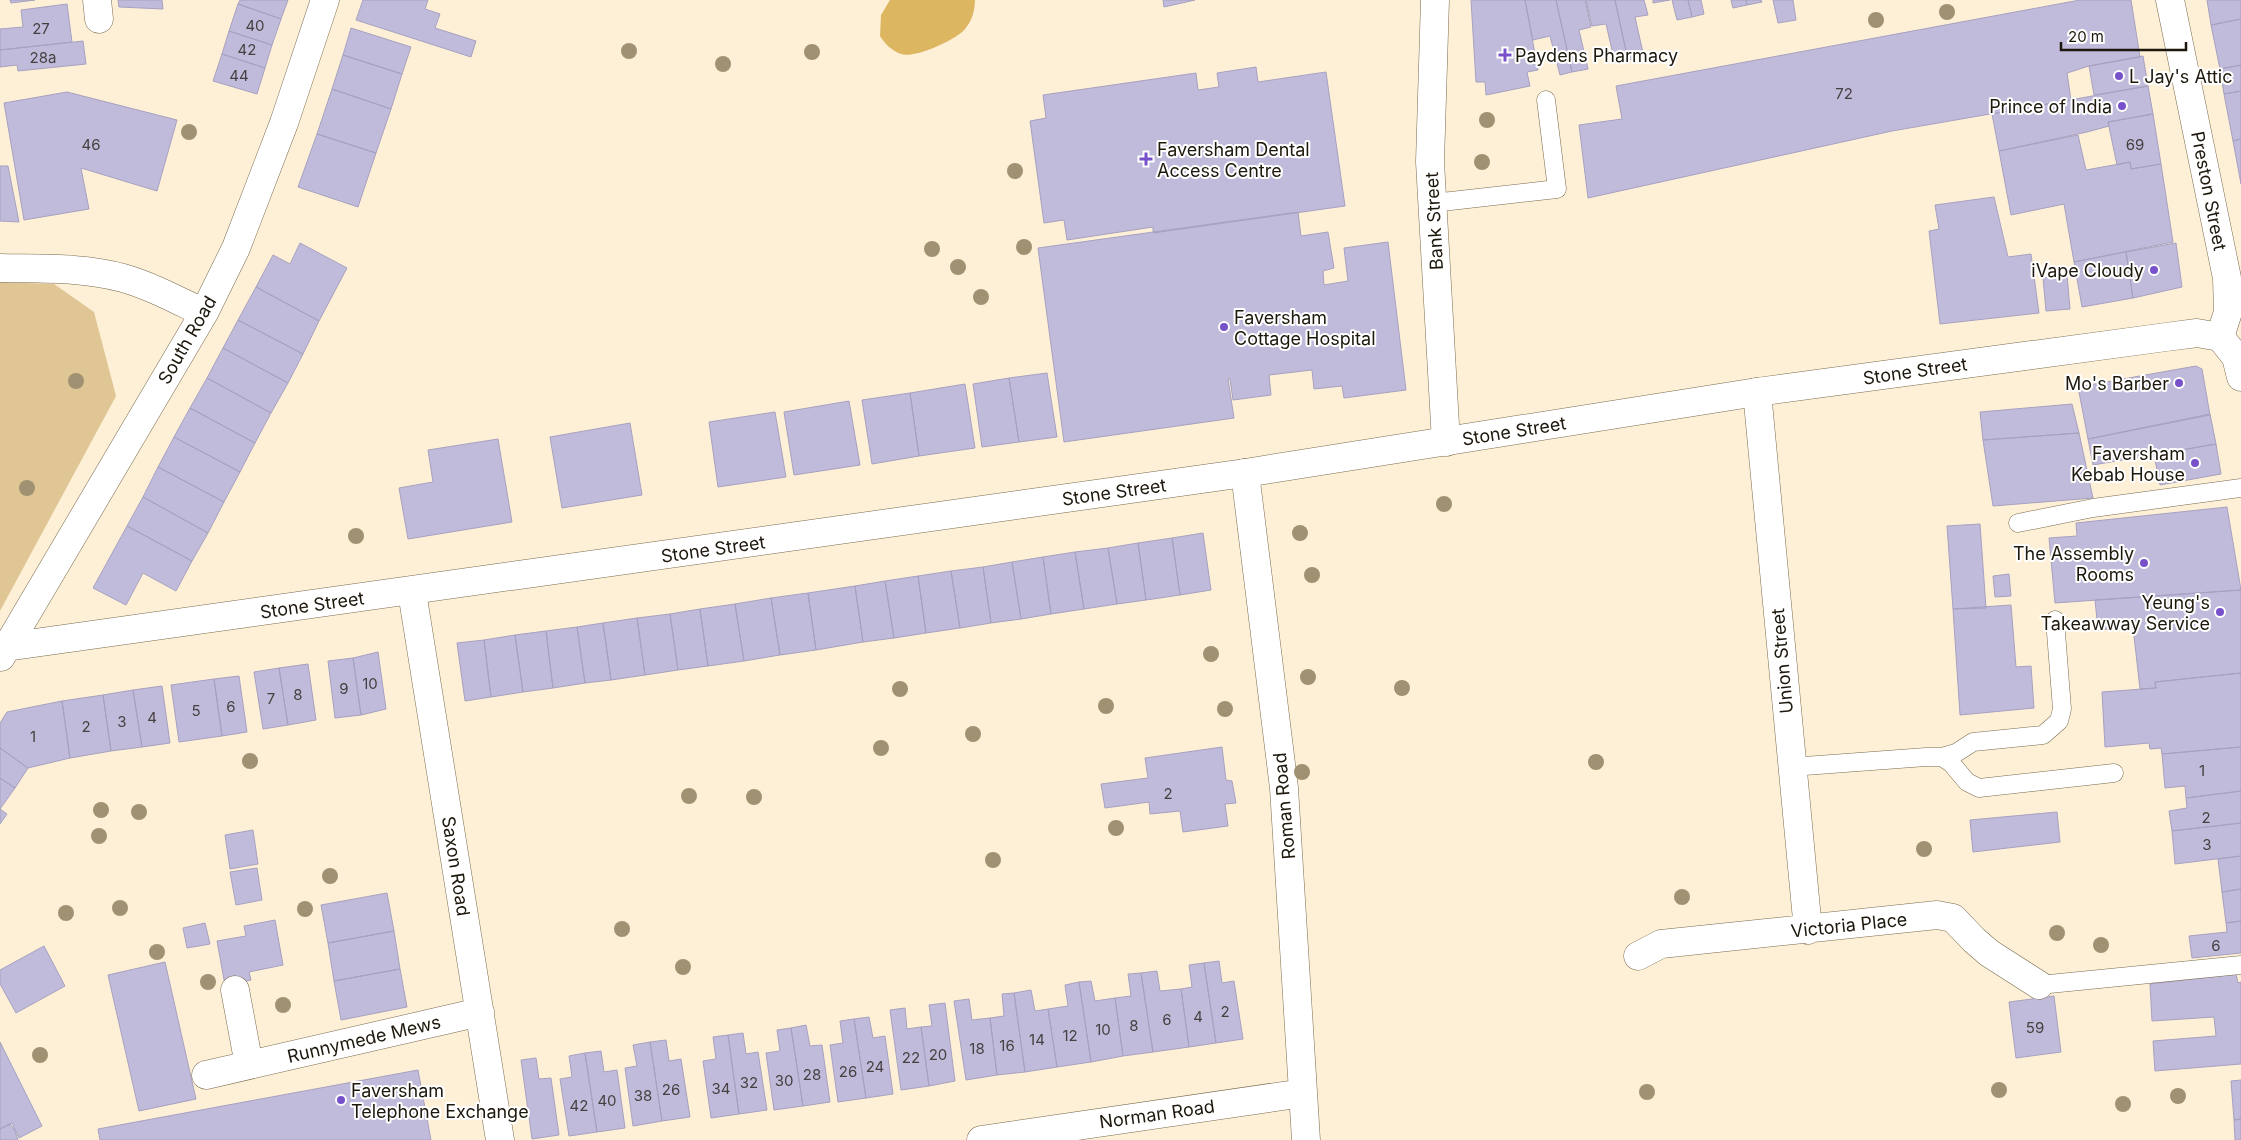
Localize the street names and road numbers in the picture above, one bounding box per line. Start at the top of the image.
street label: Preston Street [2187,130,2231,252]
street label: Bank Street [1421,171,1447,271]
street label: South Road [153,292,221,388]
street label: Stone Street [1862,353,1969,389]
street label: Stone Street [1460,412,1568,450]
street label: Stone Street [1061,474,1168,510]
street label: Stone Street [660,531,767,567]
street label: Stone Street [259,587,366,623]
street label: Union Street [1767,607,1797,715]
street label: Roman Road [1269,752,1299,860]
street label: Saxon Road [438,814,474,918]
street label: Victoria Place [1790,908,1908,942]
street label: Runnymede Mews [285,1011,443,1067]
street label: Norman Road [1098,1096,1216,1132]

